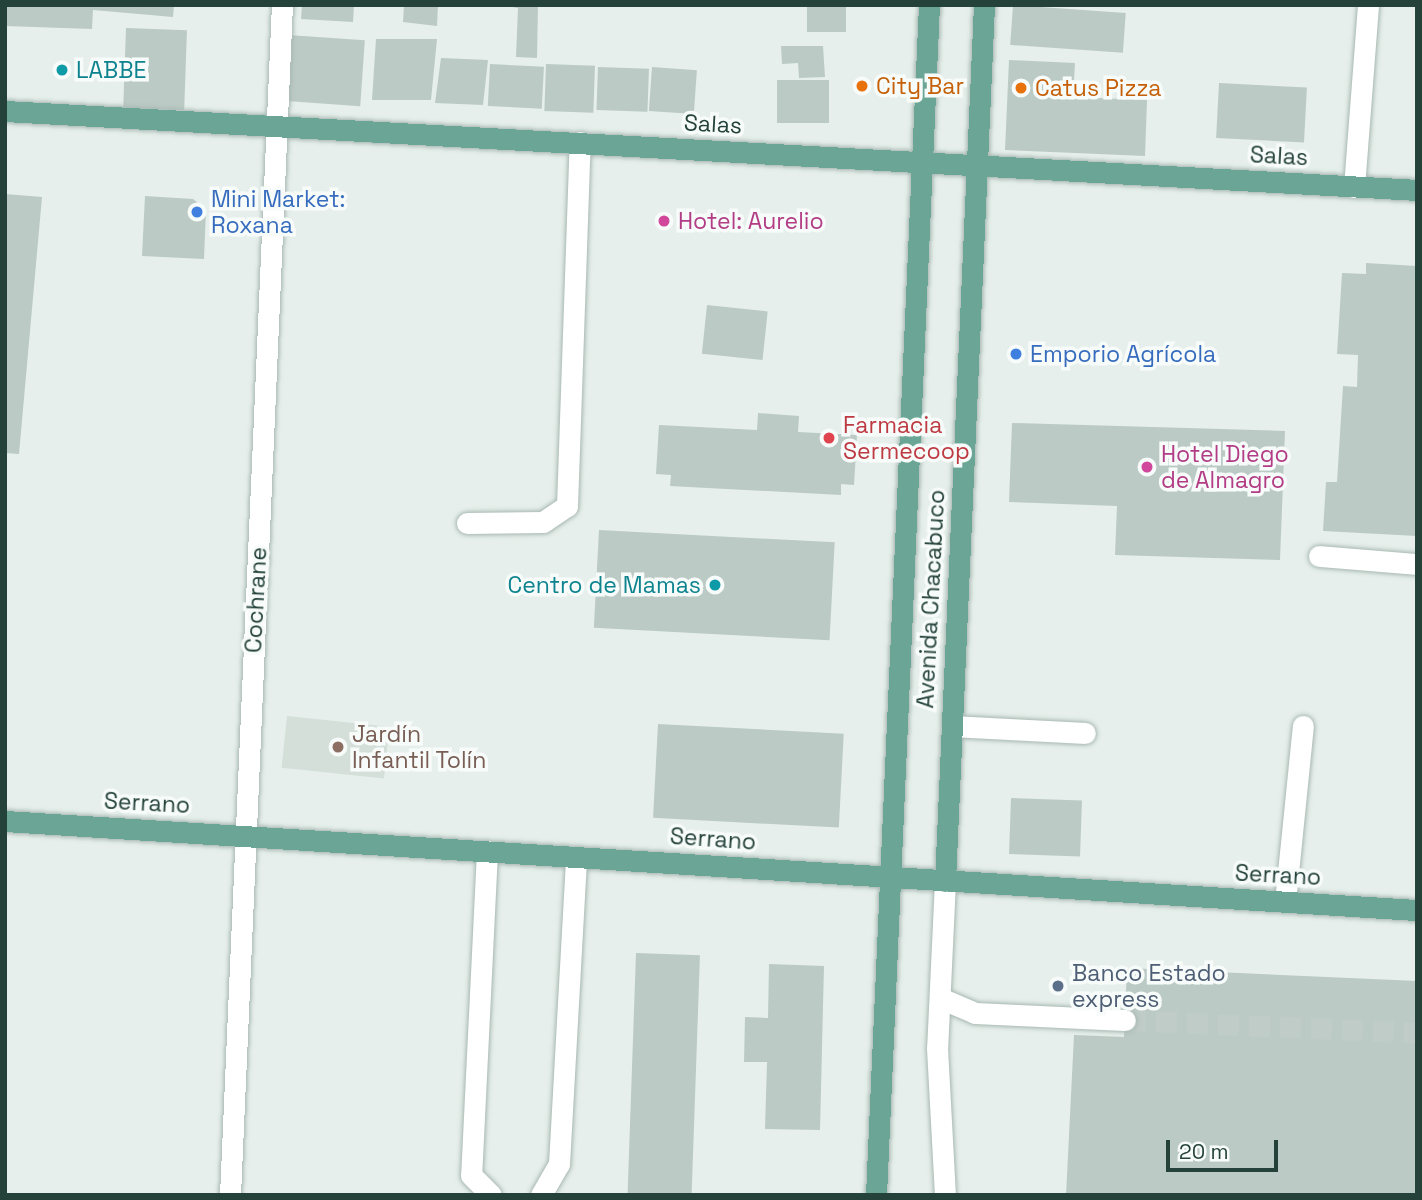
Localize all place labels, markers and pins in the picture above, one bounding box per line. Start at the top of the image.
place label: LABBE [76,56,146,84]
marker: LABBE [54,62,70,78]
place label: City Bar [876,72,964,100]
place label: Catus Pizza [1035,74,1162,102]
marker: City Bar [854,78,870,94]
marker: Catus Pizza [1013,80,1029,96]
place label: Mini Market: Roxana [211,185,345,239]
marker: Mini Market: Roxana [189,204,205,220]
place label: Hotel: Aurelio [678,207,824,235]
marker: Hotel: Aurelio [656,213,672,229]
place label: Emporio Agrícola [1030,340,1217,368]
marker: Emporio Agrícola [1008,346,1024,362]
place label: Farmacia Sermecoop [843,411,970,465]
marker: Farmacia Sermecoop [821,430,837,446]
place label: Hotel Diego de Almagro [1161,440,1289,494]
marker: Hotel Diego de Almagro [1139,459,1155,475]
place label: Centro de Mamas [507,571,701,599]
marker: Centro de Mamas [707,577,723,593]
place label: Jardín Infantil Tolín [352,720,487,774]
marker: Jardín Infantil Tolín [330,739,346,755]
place label: Banco Estado express [1072,959,1226,1013]
marker: Banco Estado express [1050,978,1066,994]

